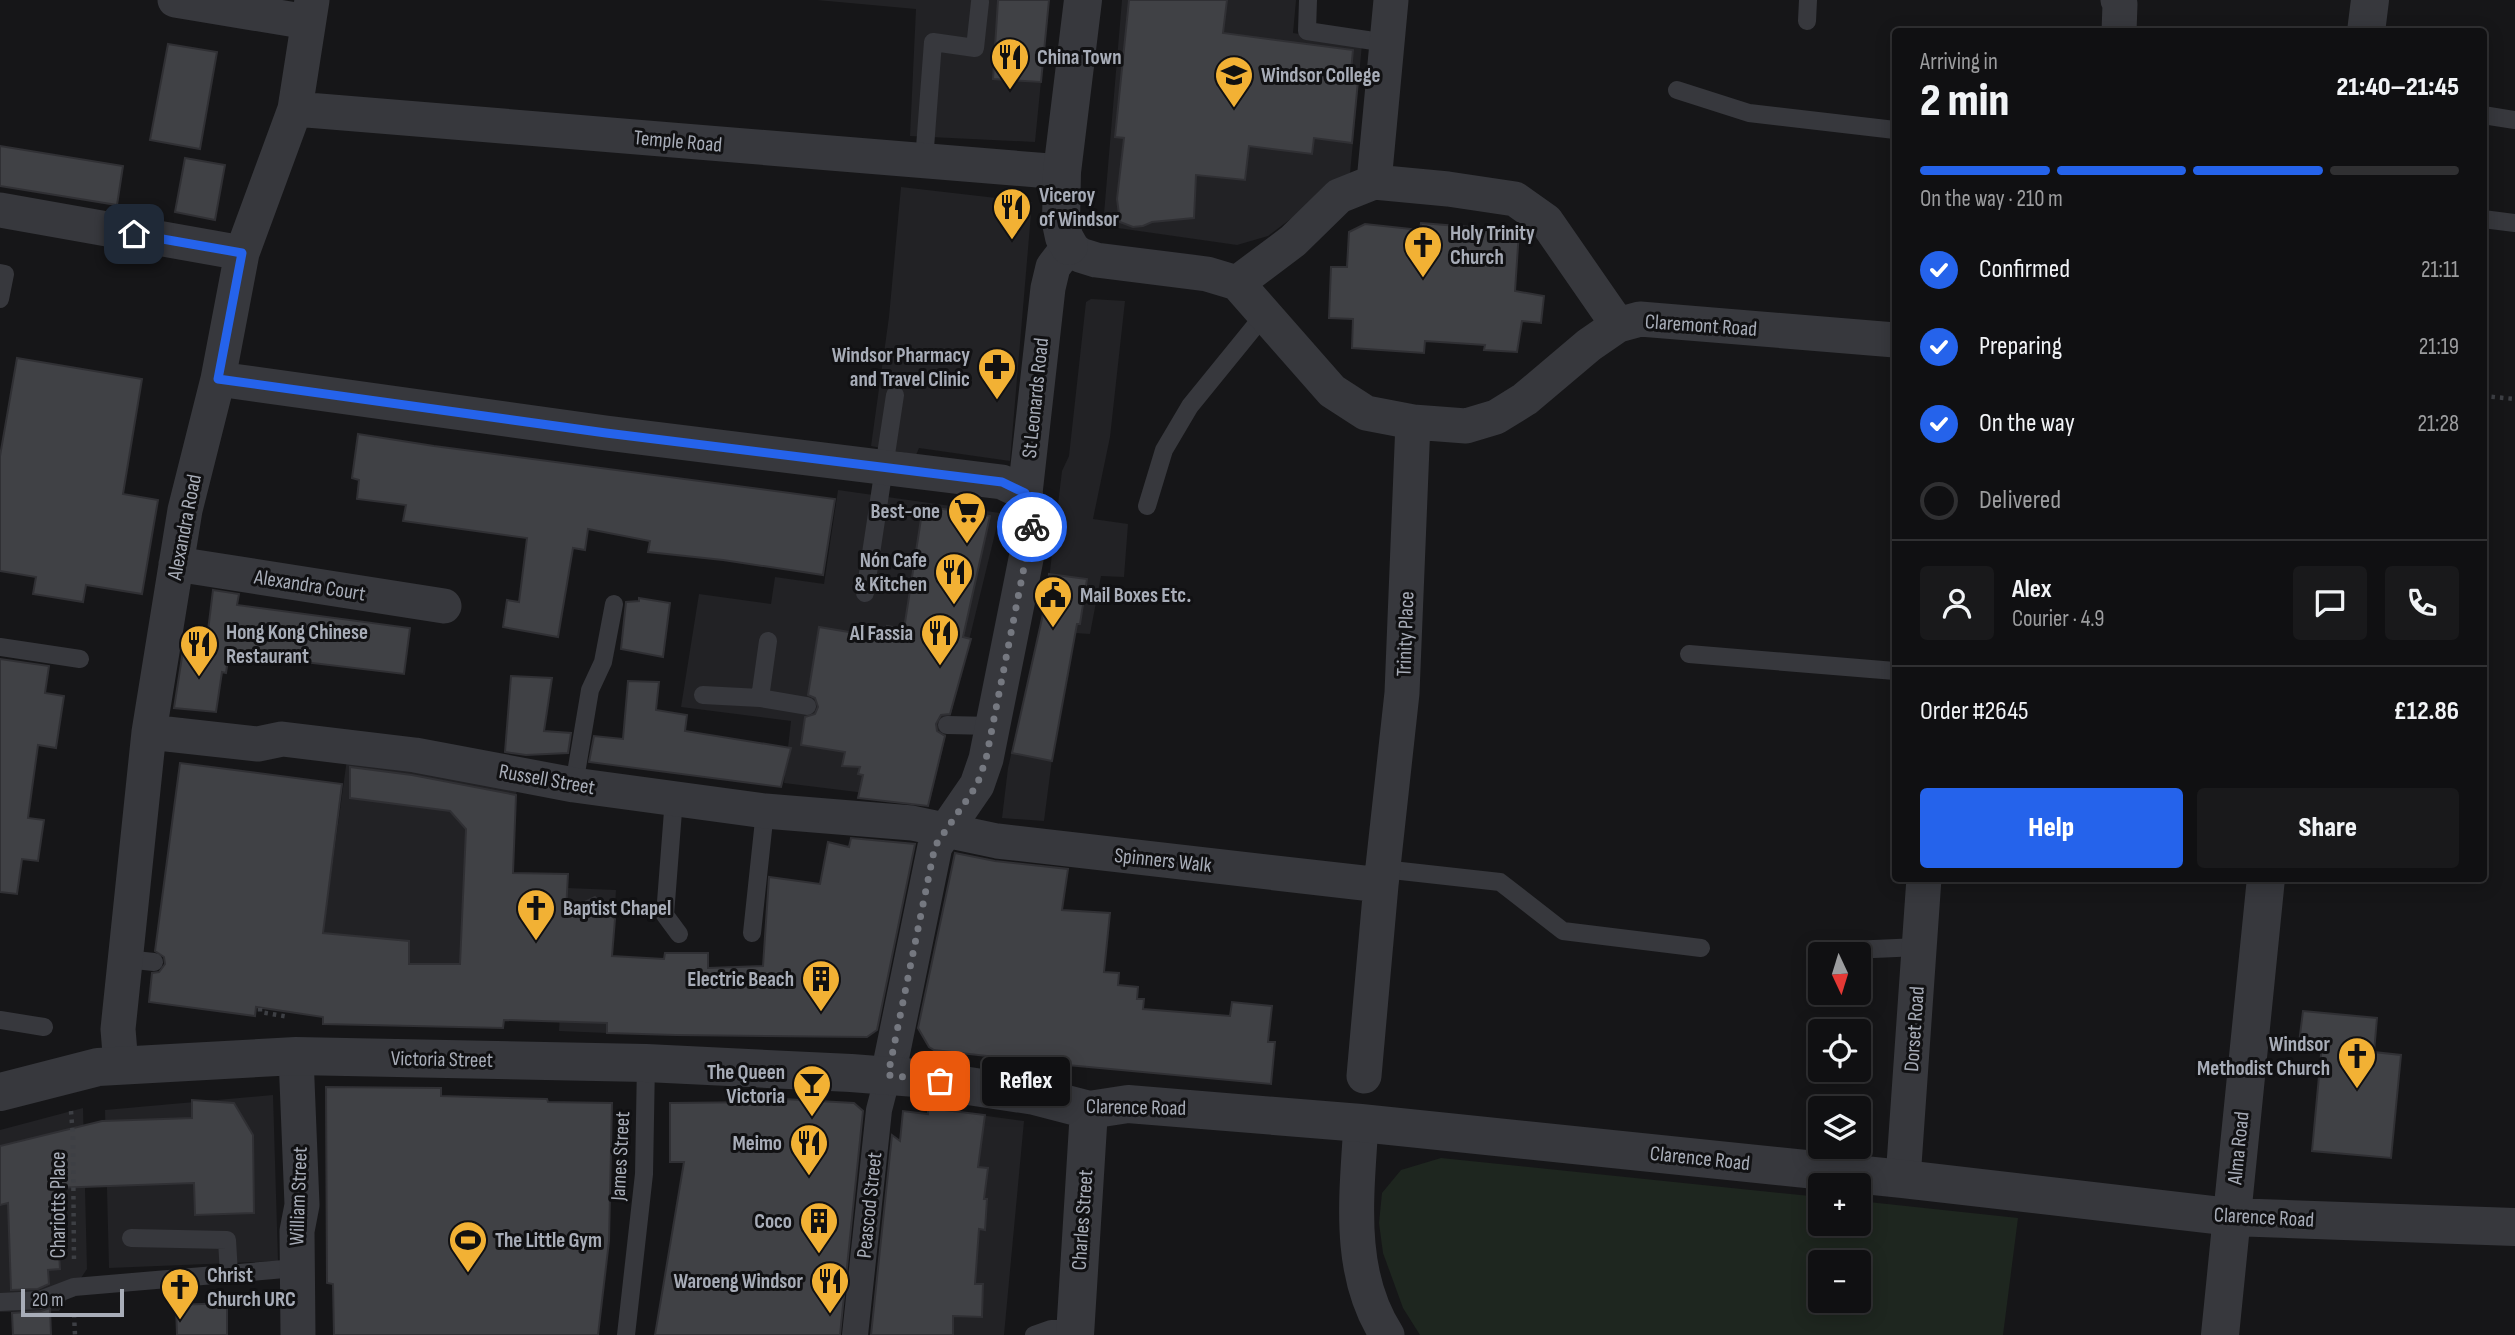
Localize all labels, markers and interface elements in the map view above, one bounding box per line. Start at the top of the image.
restaurant icon: China Town [989,36,1031,91]
place label: China Town [1037,45,1122,70]
text: Arriving in [1920,48,1998,76]
school or university icon: Windsor College [1213,54,1255,109]
place label: Windsor College [1261,63,1380,88]
text: 21:40–21:45 [2337,72,2459,103]
text: 2 min [1920,74,2009,129]
street label: Temple Road [633,125,723,158]
place label: Viceroy of Windsor [1039,183,1120,232]
text: On the way · 210 m [1920,185,2063,213]
restaurant icon: Viceroy of Windsor [991,186,1033,241]
pin [104,204,164,264]
icon: home [115,215,153,253]
place label: Holy Trinity Church [1450,221,1535,270]
church icon: Holy Trinity Church [1402,224,1444,279]
icon: check [1920,251,1958,289]
text: Confirmed [1979,254,2070,285]
text: 21:11 [2421,256,2459,284]
street label: Claremont Road [1644,309,1758,342]
icon: check [1920,328,1958,366]
text: Preparing [1979,331,2062,362]
text: 21:19 [2419,333,2459,361]
street label: St Leonards Road [1017,337,1054,459]
place label: Windsor Pharmacy and Travel Clinic [832,343,970,392]
pharmacy icon: Windsor Pharmacy and Travel Clinic [976,346,1018,401]
icon: check [1920,405,1958,443]
text: On the way [1979,408,2075,439]
text: 21:28 [2418,410,2459,438]
street label: Alexandra Road [162,472,207,583]
text: Delivered [1979,485,2061,516]
supermarket icon: Best-one [946,490,988,545]
courier [997,492,1067,562]
place label: Best-one [871,499,940,524]
icon: bike [1013,508,1051,546]
place label: Nón Cafe & Kitchen [855,548,927,597]
restaurant icon: Nón Cafe & Kitchen [933,551,975,606]
street label: Alexandra Court [252,564,367,607]
button: person [1920,566,1994,640]
button: chat [2293,566,2367,640]
button: phone [2385,566,2459,640]
public building icon: Mail Boxes Etc. [1032,574,1074,629]
text: Alex [2012,574,2052,605]
place label: Mail Boxes Etc. [1080,583,1191,608]
street label: Trinity Place [1392,591,1419,677]
text: Courier · 4.9 [2012,605,2104,633]
restaurant icon: Al Fassia [919,612,961,667]
place label: Hong Kong Chinese Restaurant [226,620,368,669]
place label: Al Fassia [849,621,913,646]
restaurant icon: Hong Kong Chinese Restaurant [178,623,220,678]
text: Order #2645 [1920,696,2029,727]
text: £12.86 [2393,696,2459,727]
street label: Russell Street [497,759,597,800]
button: Help [1920,788,2183,868]
button: Share [2197,788,2459,868]
street label: Spinners Walk [1113,843,1213,878]
church icon: Baptist Chapel [515,887,557,942]
place label: Baptist Chapel [563,896,671,921]
north arrow [1808,942,1871,1004]
map controls [1808,942,1871,1313]
building icon: Electric Beach [800,958,842,1013]
place label: Electric Beach [687,967,794,992]
street label: Dorset Road [1899,986,1930,1073]
button: locate [1808,1019,1871,1082]
place label: Windsor Methodist Church [2197,1032,2331,1081]
church icon: Windsor Methodist Church [2336,1035,2378,1090]
street label: Victoria Street [391,1046,493,1073]
pin [910,1051,970,1111]
callout: Reflex [982,1056,1070,1106]
place label: The Queen Victoria [707,1060,785,1109]
icon: bag [921,1062,959,1100]
bar icon: The Queen Victoria [791,1063,833,1118]
text: Reflex [1000,1067,1052,1095]
street label: Clarence Road [1086,1094,1186,1121]
button: layers [1808,1096,1871,1159]
street label: Alma Road [2222,1110,2255,1187]
street label: James Street [606,1111,635,1202]
restaurant icon: Meimo [788,1122,830,1177]
place label: Meimo [732,1131,782,1156]
street label: Clarence Road [1649,1141,1751,1176]
street label: William Street [284,1146,313,1246]
street label: Chariotts Place [46,1151,71,1259]
street label: Peascod Street [852,1151,887,1259]
street label: Charles Street [1067,1169,1098,1271]
button: + [1808,1173,1871,1236]
building icon: Coco [798,1200,840,1255]
street label: Clarence Road [2213,1202,2315,1233]
place label: Coco [754,1209,792,1234]
sports icon: The Little Gym [447,1219,489,1274]
place label: The Little Gym [495,1228,602,1253]
button: − [1808,1250,1871,1313]
restaurant icon: Waroeng Windsor [809,1260,851,1315]
place label: Christ Church URC [207,1263,296,1312]
church icon: Christ Church URC [159,1266,201,1321]
place label: Waroeng Windsor [673,1269,804,1294]
scale bar [21,1286,124,1318]
text: 20 m [32,1289,64,1312]

